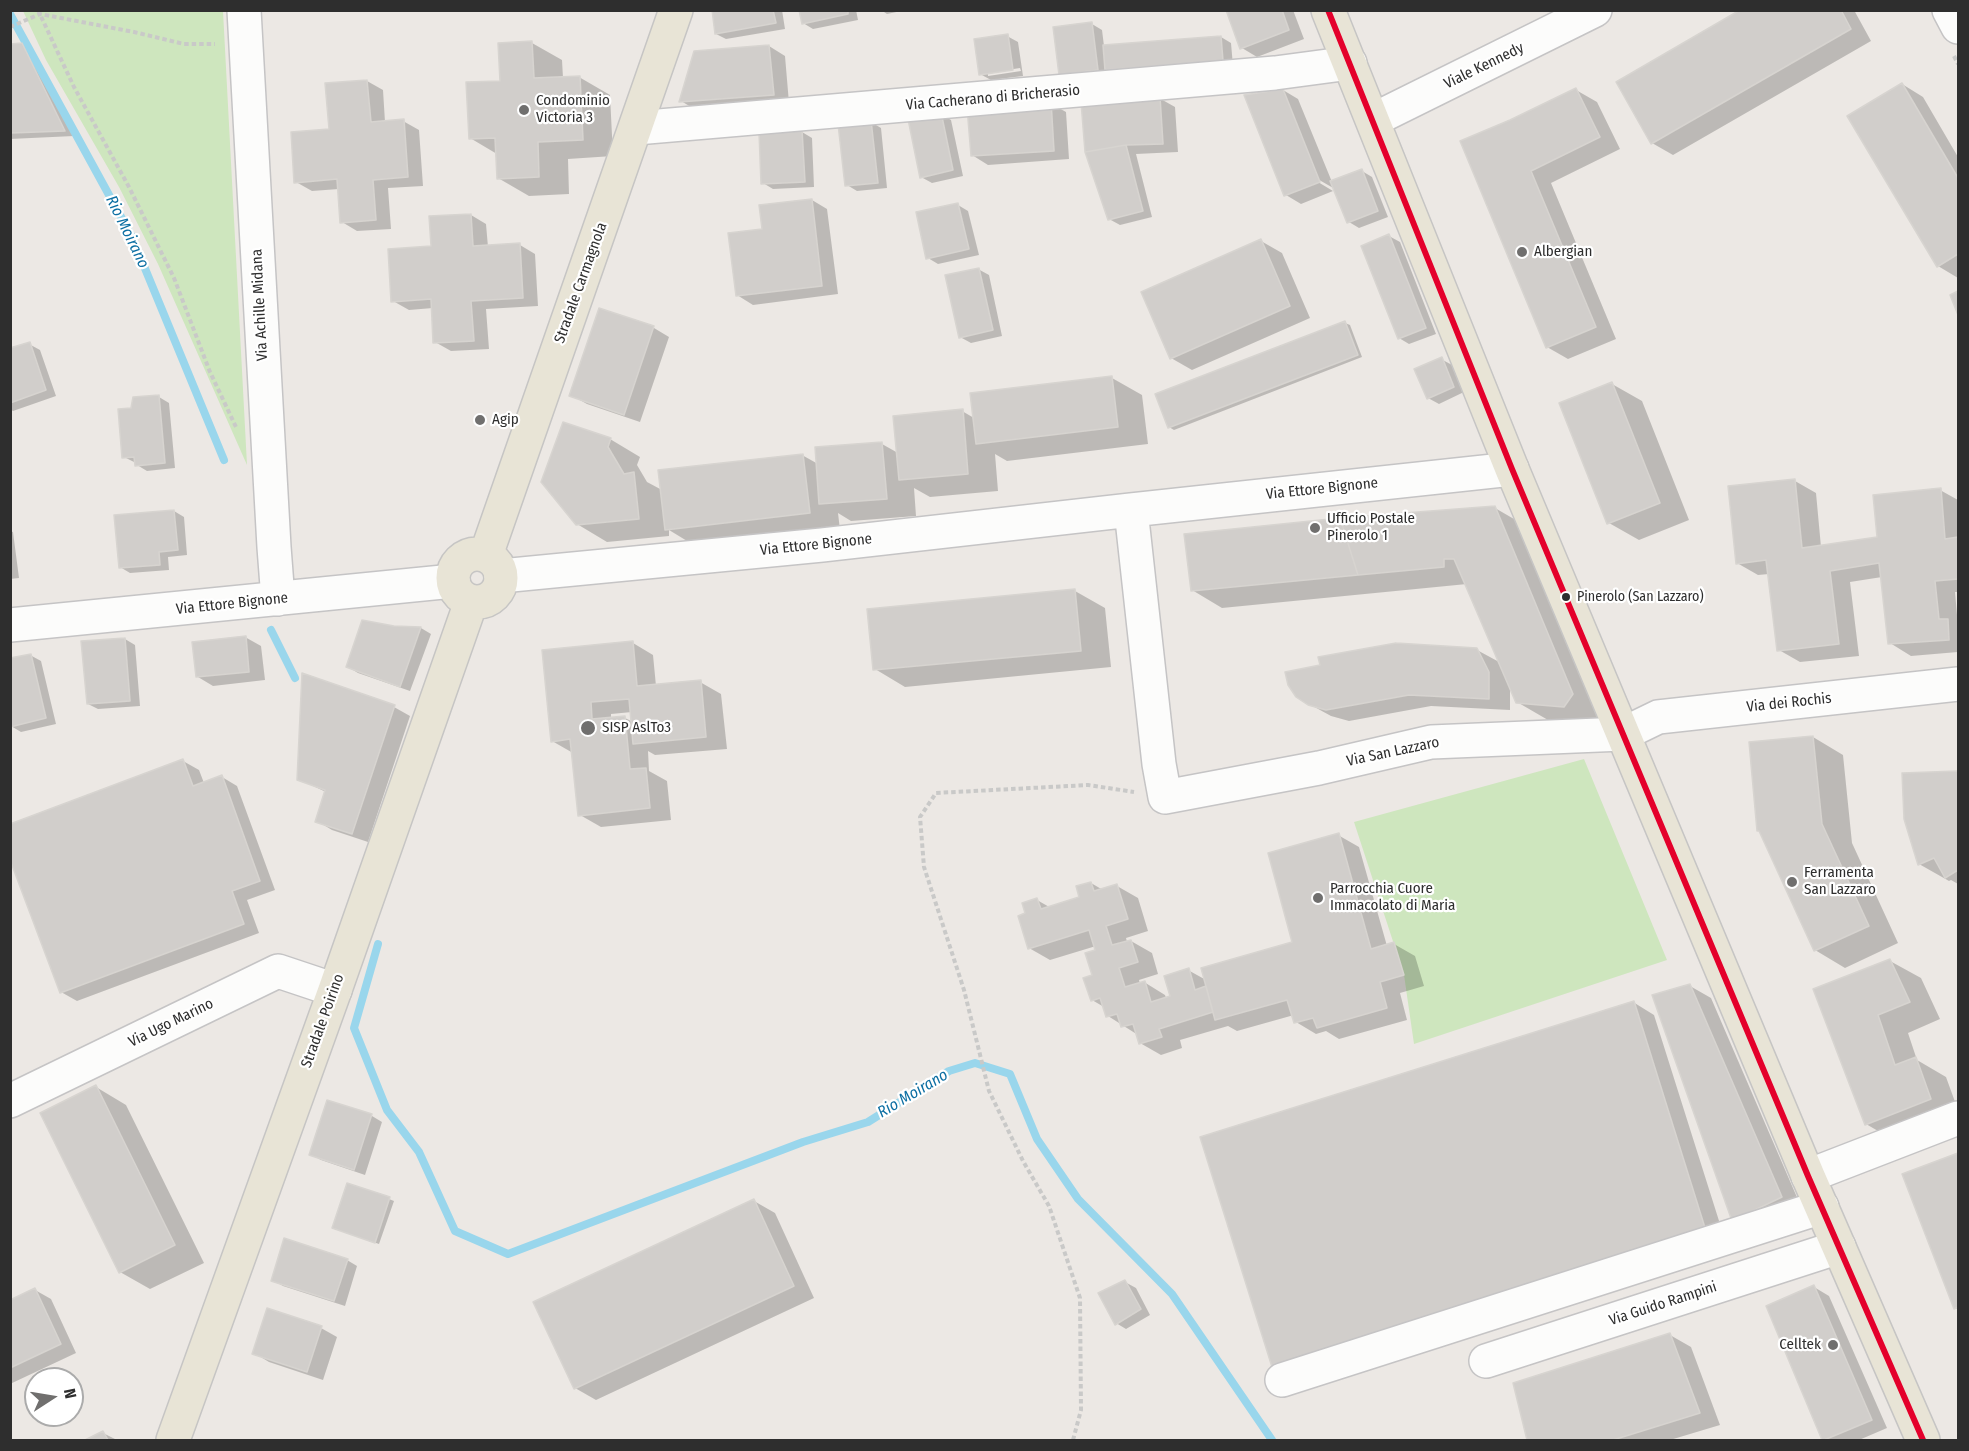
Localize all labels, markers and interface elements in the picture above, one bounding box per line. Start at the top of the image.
street label: Viale Kennedy [1441,39,1527,93]
street label: Via Cacherano di Bricherasio [905,81,1081,115]
place label: Condominio Victoria 3 [536,92,610,127]
marker: Condominio Victoria 3 [517,103,531,117]
water label: Rio Moirano [101,192,153,272]
street label: Stradale Carmagnola [551,220,611,346]
place label: Albergian [1534,243,1592,261]
marker: Albergian [1515,245,1529,259]
street label: Via Achille Midana [248,249,272,361]
place label: Agip [492,411,519,429]
marker: Agip [473,413,487,427]
street label: Via Ettore Bignone [1265,474,1379,504]
place label: Ufficio Postale Pinerolo 1 [1327,510,1415,545]
marker: Ufficio Postale Pinerolo 1 [1308,521,1322,535]
street label: Via Ettore Bignone [759,530,873,560]
street label: Via Ettore Bignone [175,589,289,619]
place label: Pinerolo (San Lazzaro) [1577,589,1704,605]
marker: Pinerolo (San Lazzaro) [1560,591,1572,603]
street label: Via dei Rochis [1746,690,1832,716]
marker: SISP AslTo3 [579,719,597,737]
place label: SISP AslTo3 [602,719,671,737]
street label: Via San Lazzaro [1345,733,1441,771]
place label: Ferramenta San Lazzaro [1804,864,1876,899]
marker: Ferramenta San Lazzaro [1785,875,1799,889]
place label: Parrocchia Cuore Immacolato di Maria [1330,880,1455,915]
marker: Parrocchia Cuore Immacolato di Maria [1311,891,1325,905]
street label: Stradale Poirino [298,972,348,1070]
street label: Via Ugo Marino [126,995,216,1051]
water label: Rio Moirano [874,1066,952,1122]
street label: Via Guido Rampini [1607,1278,1719,1330]
place label: Celltek [1779,1336,1821,1354]
marker: Celltek [1826,1338,1840,1352]
north arrow [24,1367,84,1427]
text: N [60,1387,80,1400]

